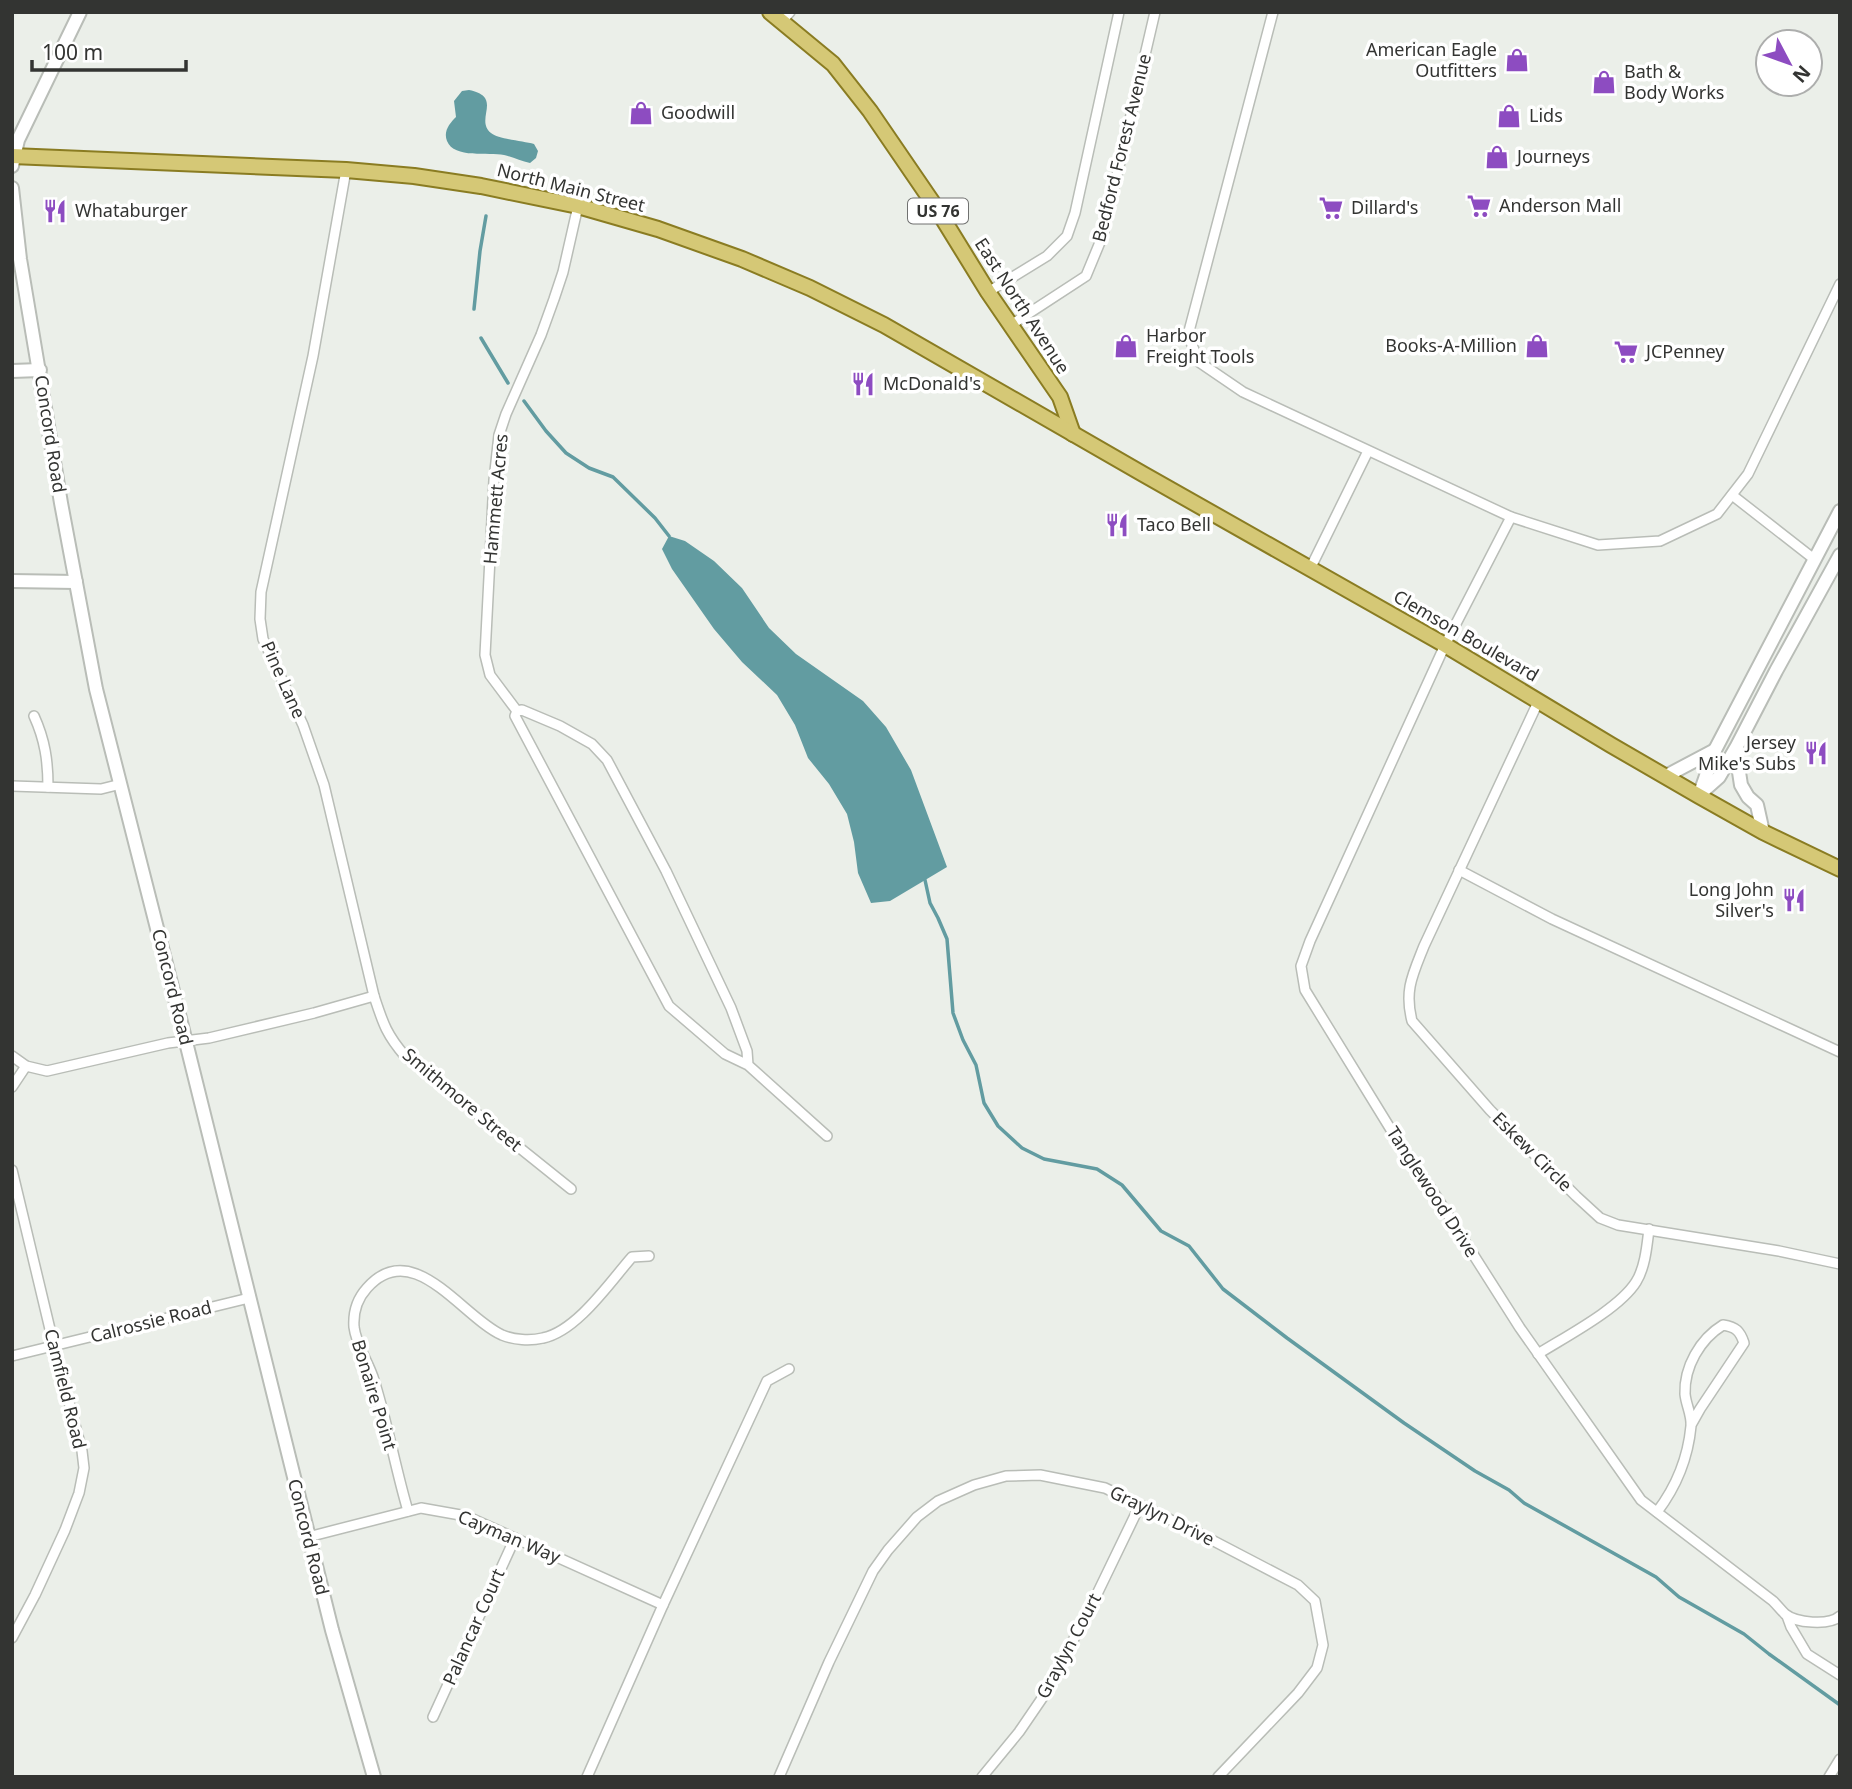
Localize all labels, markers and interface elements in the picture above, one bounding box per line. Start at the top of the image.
scale bar [32,28,186,72]
north arrow [1754,28,1824,98]
place label: American Eagle Outfitters [1366,37,1497,82]
text: 100 m [42,38,103,66]
shop icon: American Eagle Outfitters [1503,46,1531,74]
street label: Bedford Forest Avenue [1086,51,1156,244]
place label: Bath & Body Works [1624,59,1724,104]
text: N [1787,60,1817,89]
shop icon: Bath & Body Works [1590,68,1618,96]
shop icon: Goodwill [627,99,655,127]
place label: Goodwill [661,100,735,124]
shop icon: Lids [1495,102,1523,130]
place label: Lids [1529,103,1563,127]
shop icon: Journeys [1483,143,1511,171]
place label: Journeys [1515,144,1590,168]
street label: North Main Street [495,157,648,217]
supermarket icon: Anderson Mall [1465,192,1493,220]
place label: Anderson Mall [1499,193,1621,217]
supermarket icon: Dillard's [1317,194,1345,222]
place label: Dillard's [1351,195,1418,219]
restaurant icon: Whataburger [41,197,69,225]
place label: Whataburger [75,198,188,222]
road number: US 76 [908,198,968,224]
street label: East North Avenue [970,233,1076,378]
place label: Harbor Freight Tools [1146,323,1254,368]
shop icon: Harbor Freight Tools [1112,332,1140,360]
shop icon: Books-A-Million [1523,332,1551,360]
place label: Books-A-Million [1385,333,1517,357]
supermarket icon: JCPenney [1612,338,1640,366]
place label: JCPenney [1644,339,1725,363]
restaurant icon: McDonald's [849,370,877,398]
place label: McDonald's [883,371,981,395]
street label: Concord Road [30,373,72,494]
street label: Hammett Acres [477,433,513,565]
restaurant icon: Taco Bell [1103,511,1131,539]
place label: Taco Bell [1137,512,1211,536]
street label: Clemson Boulevard [1390,584,1543,686]
street label: Pine Lane [256,637,312,722]
place label: Jersey Mike's Subs [1698,730,1797,775]
restaurant icon: Jersey Mike's Subs [1802,739,1830,767]
place label: Long John Silver's [1689,877,1774,922]
restaurant icon: Long John Silver's [1780,886,1808,914]
street label: Concord Road [147,926,199,1047]
street label: Smithmore Street [398,1042,528,1157]
street label: Eskew Circle [1488,1106,1578,1196]
street label: Tanglewood Drive [1382,1121,1484,1262]
street label: Calrossie Road [88,1294,214,1348]
street label: Camfield Road [39,1326,92,1451]
street label: Bonaire Point [347,1336,403,1453]
street label: Concord Road [283,1476,335,1597]
street label: Graylyn Drive [1106,1479,1219,1551]
street label: Cayman Way [455,1504,565,1569]
street label: Palancar Court [437,1564,510,1689]
street label: Graylyn Court [1030,1588,1106,1703]

